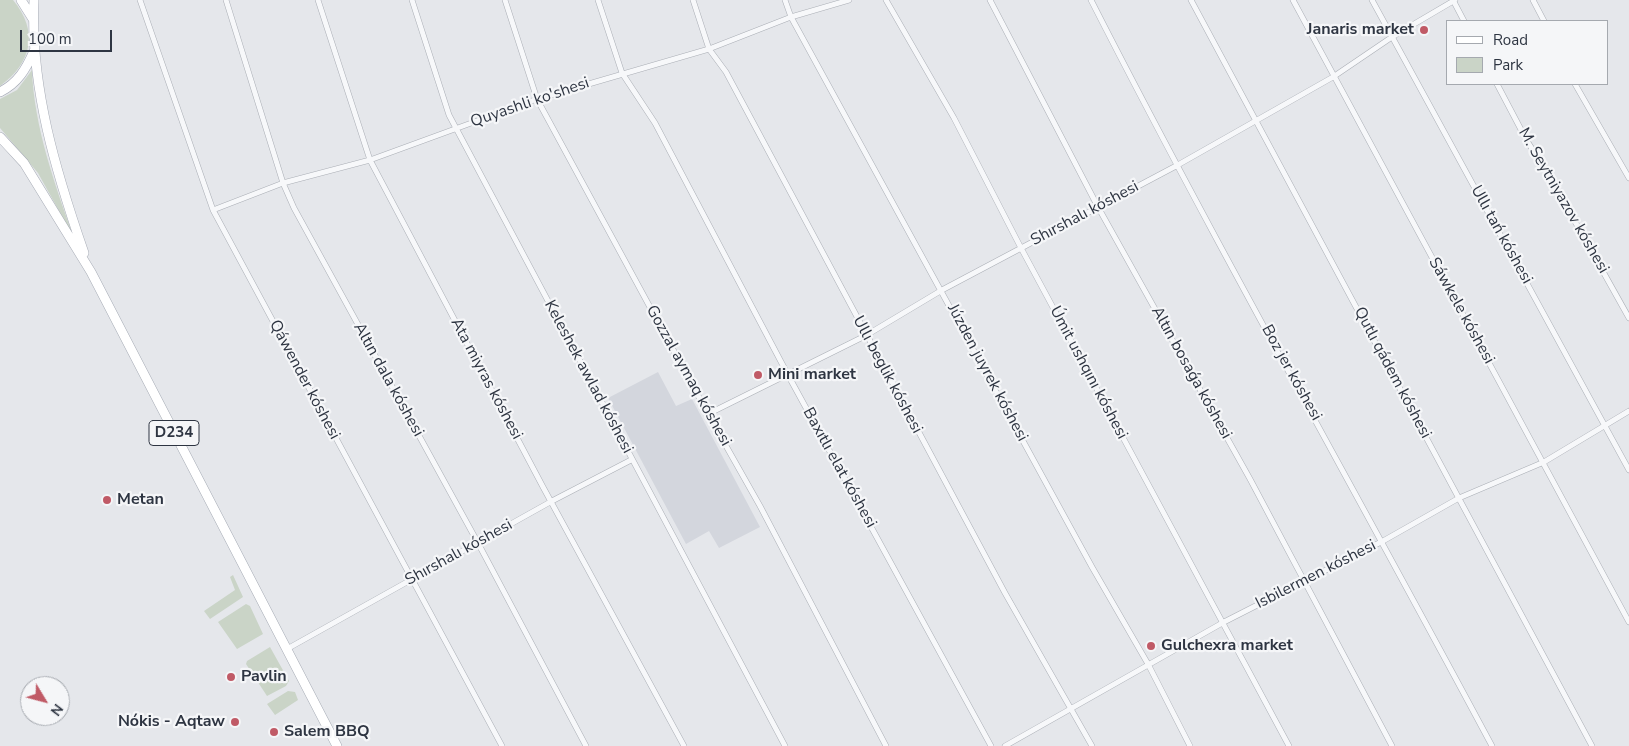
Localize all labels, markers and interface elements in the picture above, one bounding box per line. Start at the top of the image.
scale bar [22,20,115,52]
place label: Janaris market [1307,20,1414,40]
legend [1446,20,1609,85]
marker: Janaris market [1418,24,1430,36]
text: 100 m [28,29,72,49]
text: Road [1493,30,1528,50]
text: Park [1493,55,1523,75]
street label: Quyashli ko'shesi [468,74,592,132]
street label: M. Seytniyazov kóshesi [1513,125,1613,277]
street label: Shırshalı kóshesi [1028,177,1142,251]
street label: Ullı tań kóshesi [1466,182,1536,288]
street label: Sáwkele kóshesi [1424,254,1498,368]
street label: Keleshek awlad kóshesi [539,297,637,457]
street label: Júzden juyrek kóshesi [943,301,1031,445]
street label: Gozzal aymaq kóshesi [641,302,735,450]
street label: Úmit ushqını kóshesi [1045,303,1131,443]
street label: Altın bosaǵa kóshesi [1147,303,1235,443]
street label: Qutlı qádem kóshesi [1349,304,1435,442]
street label: Ullı beglik kóshesi [848,313,926,437]
street label: Ata miyras kóshesi [446,315,526,443]
street label: Qáwender kóshesi [264,317,344,443]
street label: Altın dala kóshesi [349,320,427,440]
street label: Boz jer kóshesi [1257,322,1325,424]
place label: Mini market [768,365,856,385]
marker: Mini market [752,369,764,381]
street label: Baxıtlı elat kóshesi [798,405,880,531]
road number: D234 [149,420,199,446]
place label: Metan [117,490,164,510]
marker: Metan [101,494,113,506]
street label: Shırshalı kóshesi [402,516,516,590]
street label: Isbilermen kóshesi [1253,536,1379,614]
place label: Gulchexra market [1161,636,1293,656]
marker: Gulchexra market [1145,640,1157,652]
place label: Pavlin [241,667,287,687]
marker: Pavlin [225,671,237,683]
north arrow [20,676,70,726]
text: N [46,700,67,720]
place label: Nókis - Aqtaw [118,712,225,732]
marker: Nókis - Aqtaw [229,716,241,728]
place label: Salem BBQ [284,722,369,742]
marker: Salem BBQ [268,726,280,738]

